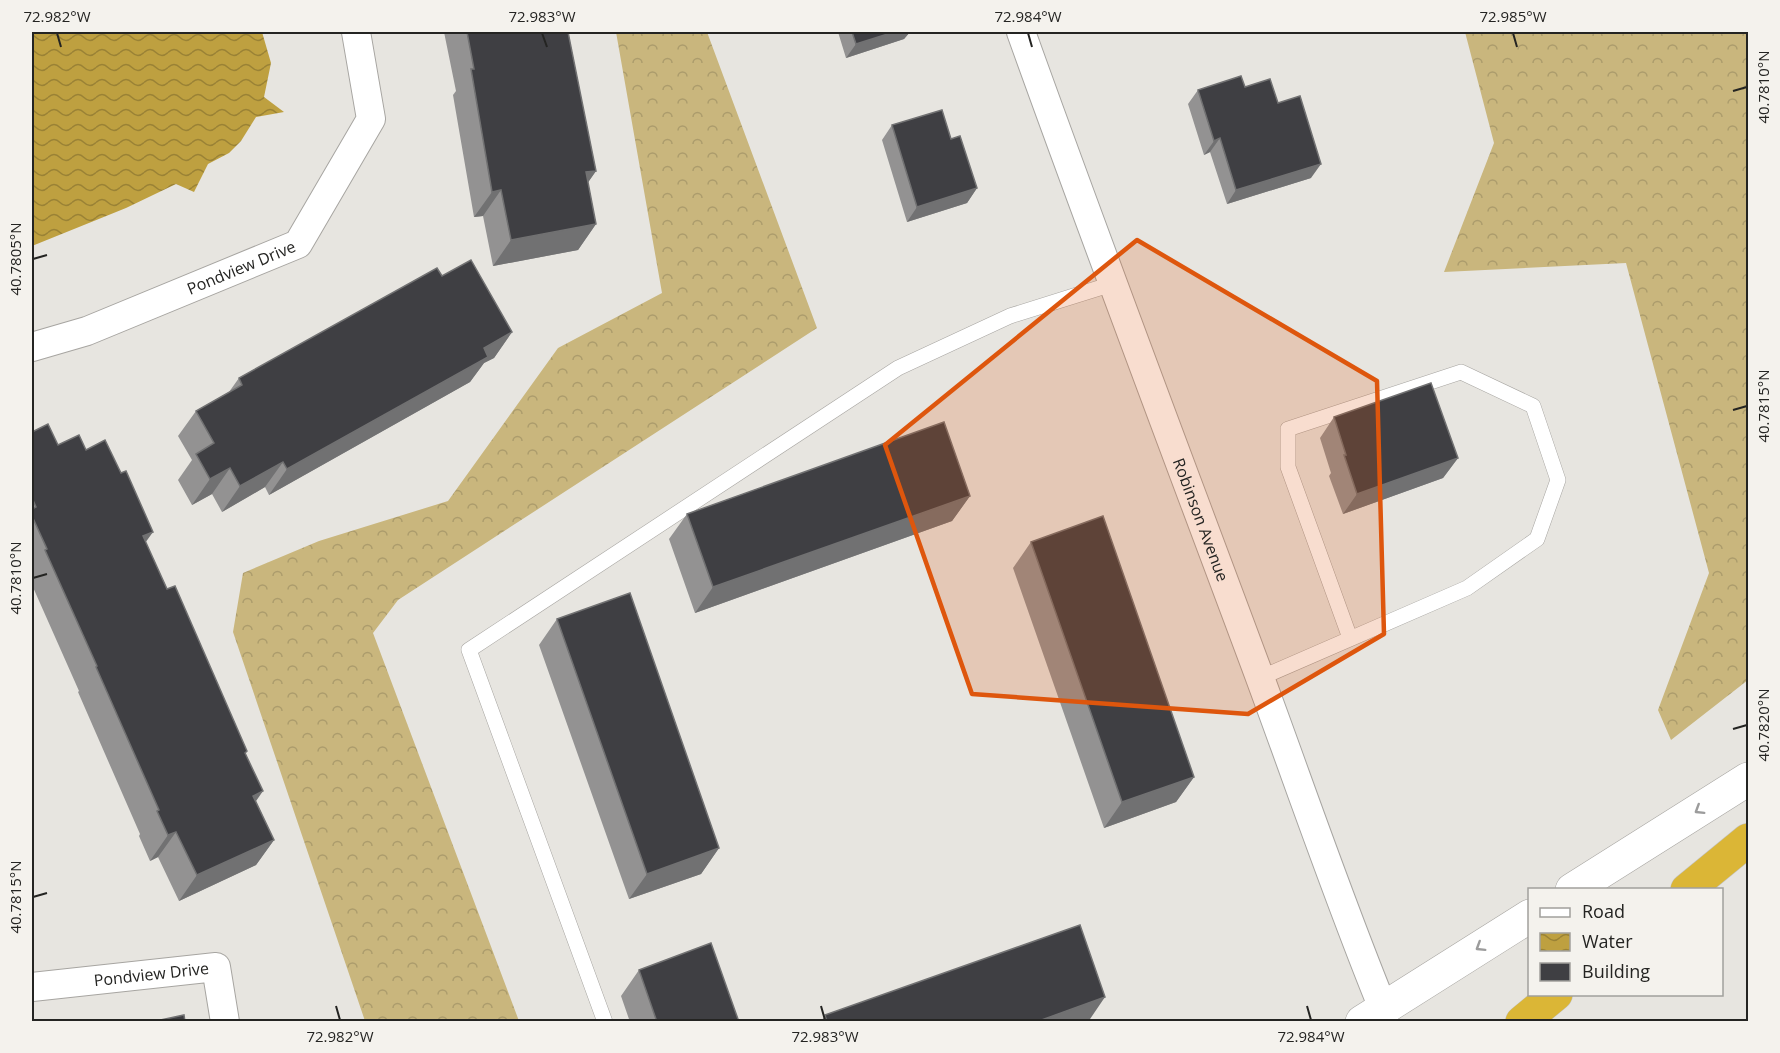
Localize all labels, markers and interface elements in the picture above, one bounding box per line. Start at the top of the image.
text: 72.982°W [23,6,91,26]
text: 72.983°W [508,6,576,26]
text: 72.984°W [994,6,1062,26]
text: 72.985°W [1479,6,1547,26]
text: 40.7810°N [1753,50,1773,124]
text: 40.7805°N [5,222,25,296]
street label: Pondview Drive [183,235,299,300]
text: 40.7815°N [1753,369,1773,443]
street label: Robinson Avenue [1168,455,1234,584]
text: 40.7810°N [5,541,25,615]
text: 40.7820°N [1753,688,1773,762]
one-way arrow [1695,803,1706,814]
text: 40.7815°N [5,860,25,934]
legend [1528,888,1723,996]
text: Road [1582,899,1625,923]
text: Water [1582,929,1633,953]
one-way arrow [1476,940,1487,951]
street label: Pondview Drive [93,957,210,991]
text: Building [1582,959,1650,983]
text: 72.982°W [306,1026,374,1046]
text: 72.983°W [791,1026,859,1046]
text: 72.984°W [1277,1026,1345,1046]

